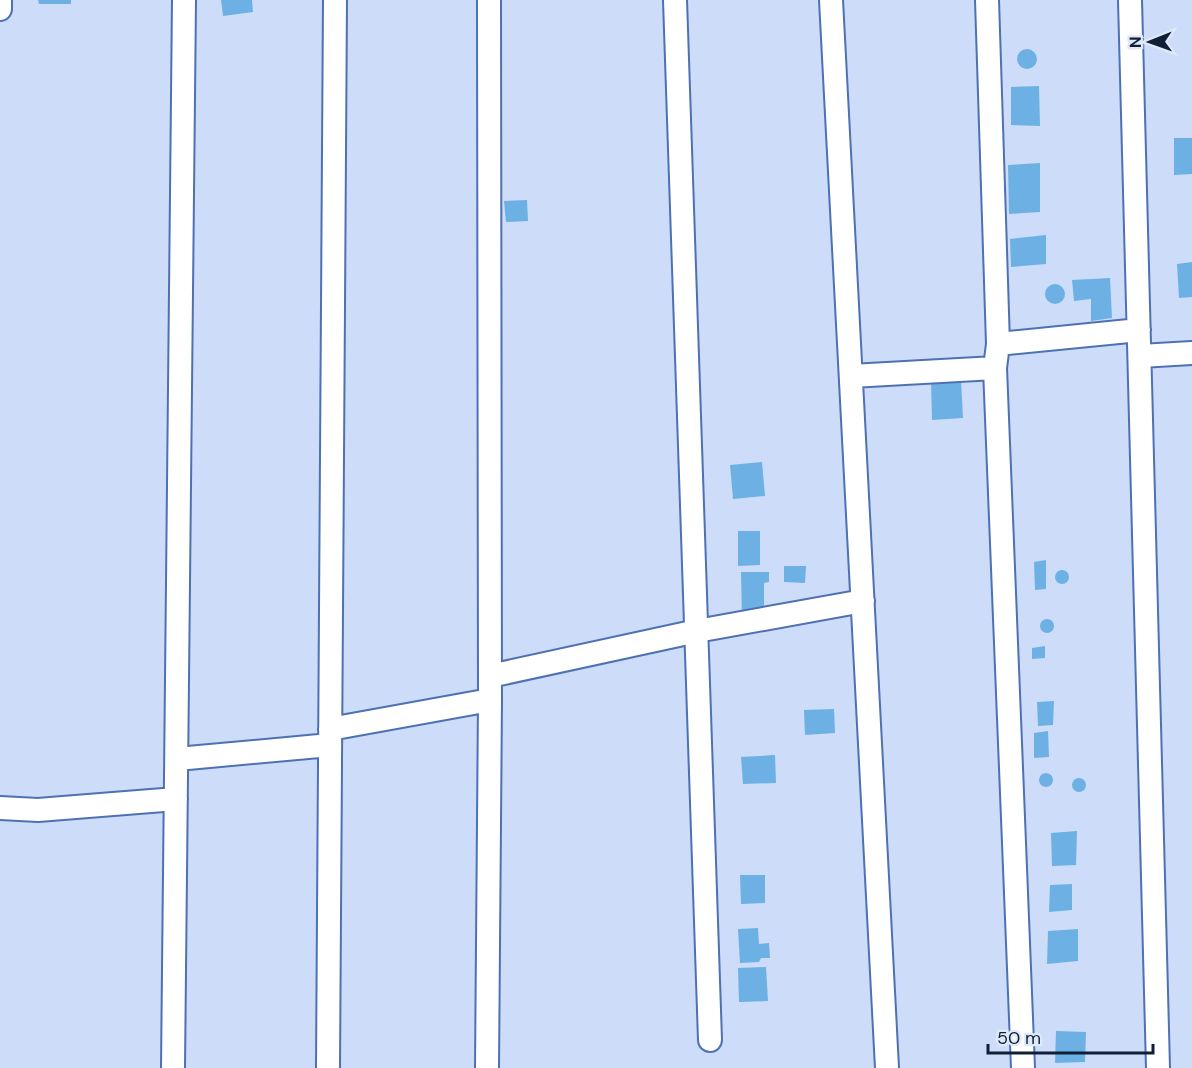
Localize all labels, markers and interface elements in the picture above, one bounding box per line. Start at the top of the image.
north arrow [1120,12,1180,72]
text: N [1125,36,1146,48]
scale bar [988,1017,1153,1055]
text: 50 m [997,1026,1041,1050]

